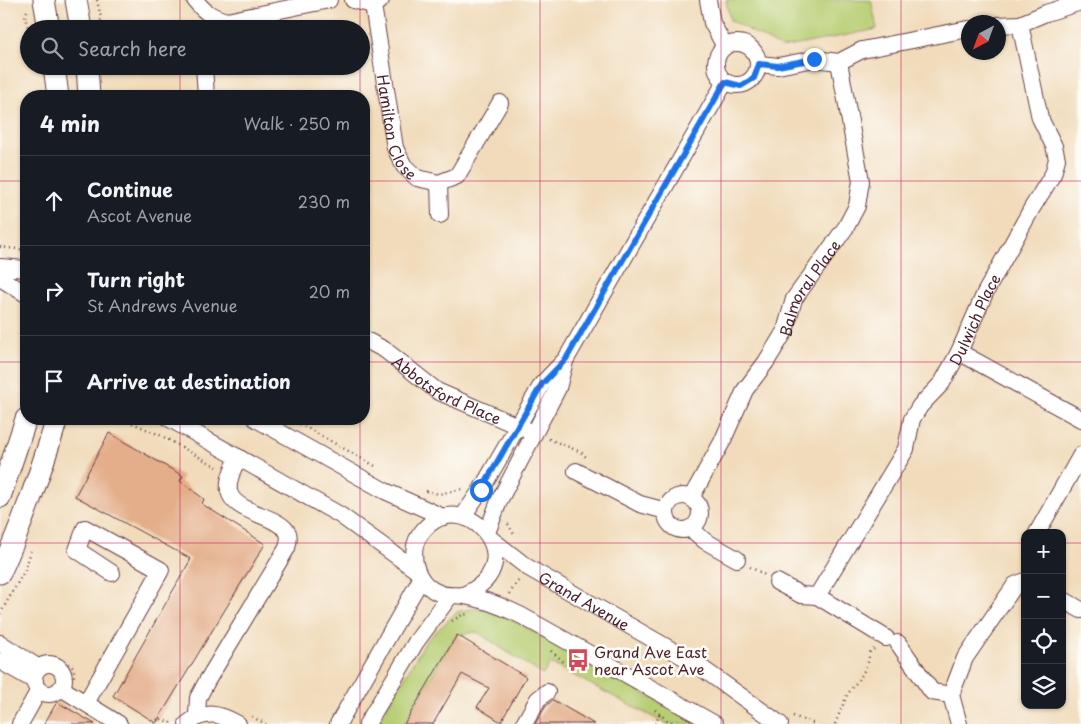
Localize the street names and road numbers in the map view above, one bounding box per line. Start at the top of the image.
street label: Hamilton Close [372,73,423,185]
street label: Balmoral Place [773,234,845,339]
street label: Dulwich Place [942,269,1005,369]
street label: Abbotsford Place [388,349,505,429]
street label: Grand Avenue [535,565,634,635]

